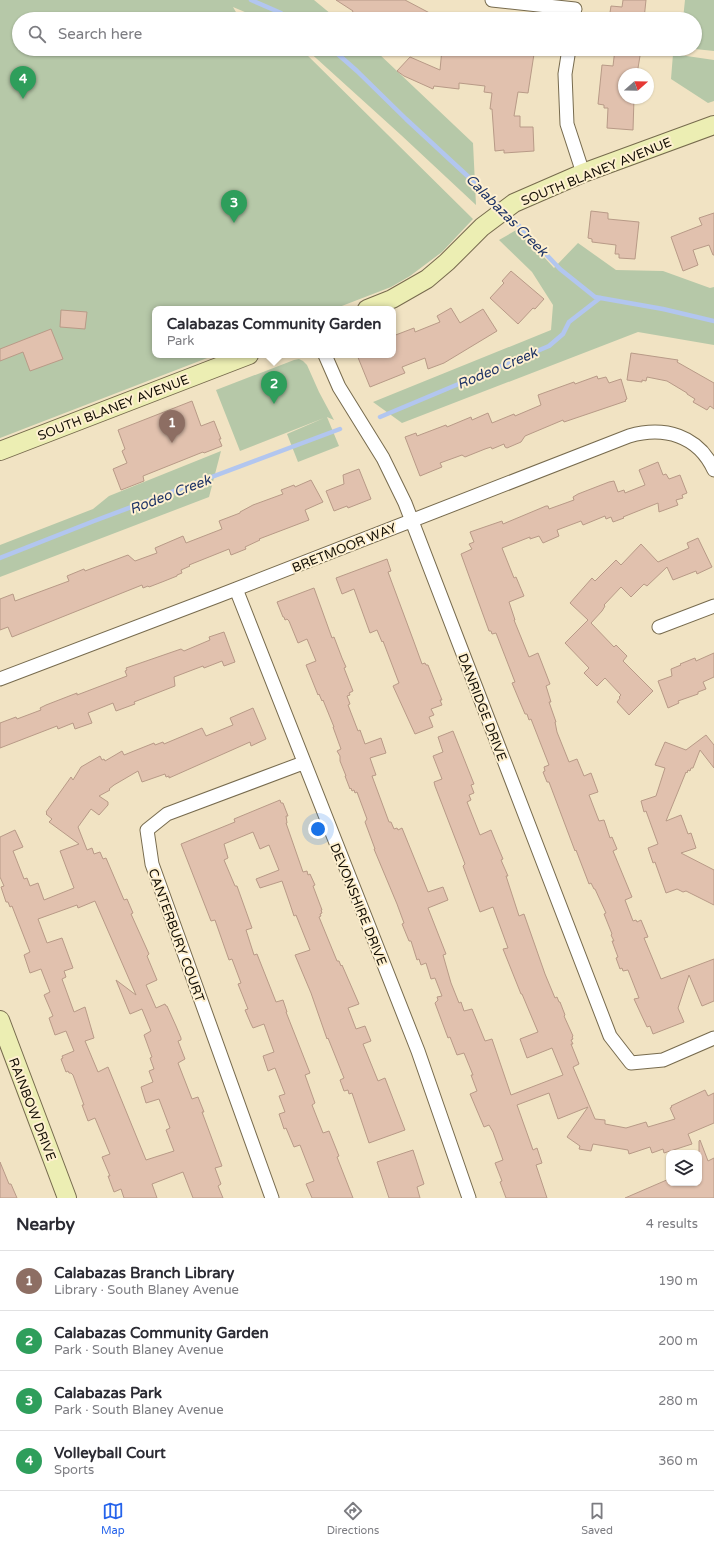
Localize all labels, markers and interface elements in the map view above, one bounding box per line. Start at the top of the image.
search box [12,12,702,56]
icon: search [26,23,48,45]
text: Search here [58,25,142,43]
pin: 4 [10,66,36,99]
north arrow [618,68,654,104]
street label: SOUTH BLANEY AVENUE [519,134,674,209]
water label: Calabazas Creek [462,171,552,261]
pin: 3 [221,190,247,223]
popup [152,306,396,358]
text: Calabazas Community Garden [167,315,381,333]
text: Park [167,333,194,349]
water label: Rodeo Creek [454,343,541,393]
pin: 2 [261,371,287,404]
street label: SOUTH BLANEY AVENUE [35,372,191,444]
pin: 1 [159,410,185,443]
water label: Rodeo Creek [127,471,214,518]
street label: BRETMOOR WAY [290,520,399,576]
street label: DANRIDGE DRIVE [454,651,510,763]
your location [308,819,328,839]
street label: DEVONSHIRE DRIVE [326,841,390,968]
street label: CANTERBURY COURT [144,866,208,1004]
street label: RAINBOW DRIVE [5,1056,59,1163]
map controls [666,1150,702,1186]
button: layers [666,1150,702,1186]
text: Nearby [16,1214,75,1235]
text: 4 results [646,1216,698,1232]
text: Calabazas Branch Library [54,1264,234,1282]
text: 1 [25,1273,33,1289]
text: 190 m [658,1273,698,1289]
text: Library · South Blaney Avenue [54,1282,239,1298]
text: Calabazas Community Garden [54,1324,269,1342]
text: 2 [25,1333,33,1349]
text: 200 m [658,1333,698,1349]
text: Park · South Blaney Avenue [54,1342,224,1358]
text: Calabazas Park [54,1384,162,1402]
text: 3 [25,1393,33,1409]
text: 280 m [658,1393,698,1409]
text: Park · South Blaney Avenue [54,1402,224,1418]
text: Volleyball Court [54,1444,166,1462]
text: 4 [25,1453,33,1469]
text: 360 m [658,1453,698,1469]
text: Sports [54,1462,94,1478]
tab: Map [101,1500,125,1537]
tab: Directions [327,1500,379,1537]
tab: Saved [581,1500,613,1537]

